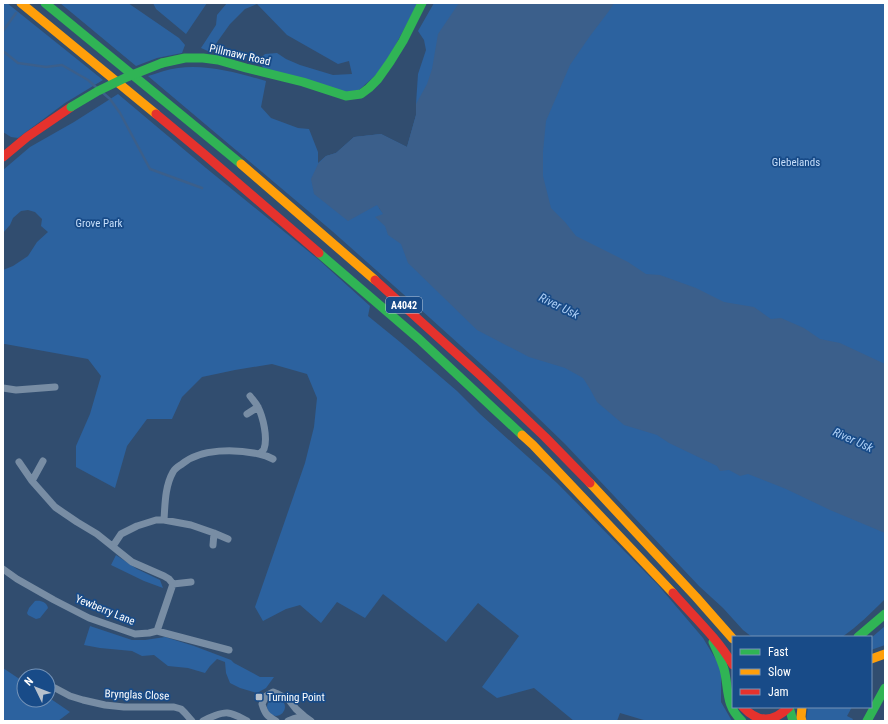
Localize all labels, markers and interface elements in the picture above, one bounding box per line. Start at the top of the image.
street label: Pillmawr Road [208,42,272,68]
park label: Glebelands [772,156,820,169]
park label: Grove Park [75,217,123,230]
water label: River Usk [537,290,582,322]
road number: A4042 [386,297,422,313]
water label: River Usk [831,425,876,455]
street label: Yewberry Lane [73,592,137,628]
legend [732,636,872,708]
text: Fast [768,645,789,659]
text: Slow [768,665,791,679]
north arrow [16,668,56,708]
text: N [22,674,36,688]
text: Jam [768,685,789,699]
street label: Brynglas Close [105,687,169,703]
place label: Turning Point [267,691,325,704]
marker: Turning Point [254,692,264,702]

